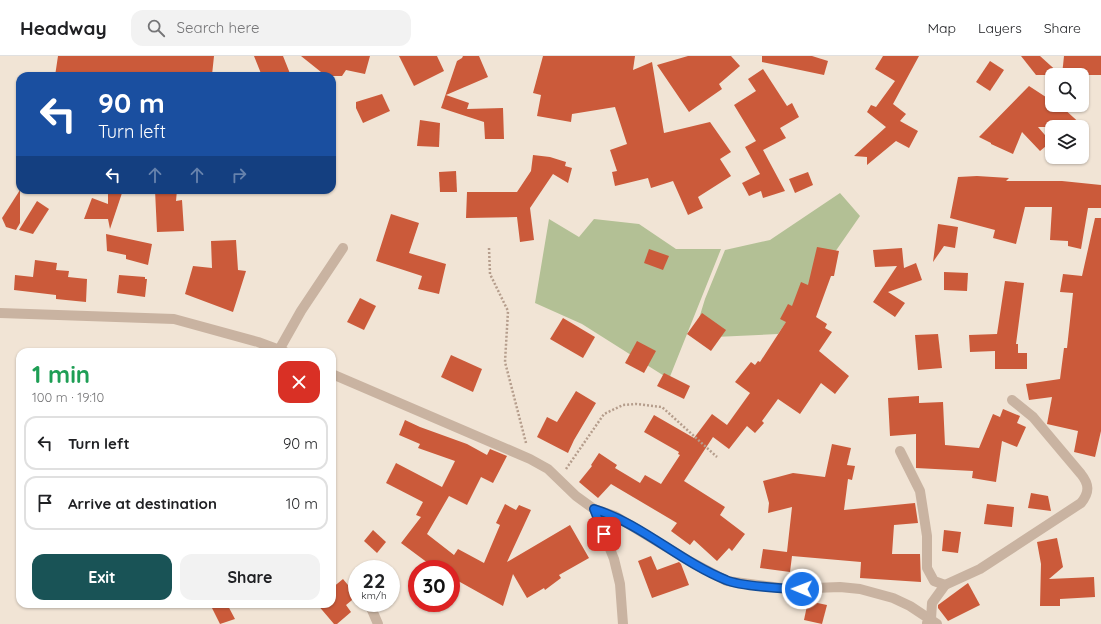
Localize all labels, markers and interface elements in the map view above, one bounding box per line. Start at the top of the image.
search box [131,10,411,46]
text: Headway [20,16,107,40]
icon: search [145,17,167,39]
text: Search here [177,18,259,37]
text: Map [927,19,956,37]
text: Layers [978,19,1022,37]
text: Share [1044,19,1081,37]
map controls [1045,68,1089,164]
button: search [1045,68,1089,112]
text: 90 m [98,85,165,120]
icon: left [32,88,84,140]
text: Turn left [98,120,166,143]
button: layers [1045,120,1089,164]
icon: left [102,164,124,186]
icon: ahead [144,164,166,186]
icon: ahead [186,164,208,186]
icon: right [228,164,250,186]
text: 1 min [32,359,90,389]
button: close [278,361,320,403]
text: 100 m · 19:10 [32,389,104,405]
icon: left [34,432,56,454]
text: Turn left [68,434,130,453]
text: 90 m [283,434,318,453]
icon: arrive [34,492,56,514]
text: Arrive at destination [68,494,217,513]
text: 10 m [286,494,318,513]
pin [587,517,621,551]
icon: arrive [593,523,615,545]
button: Exit [32,554,172,600]
button: Share [180,554,320,600]
speed limit sign: 30 [408,560,460,612]
text: 22 [363,568,385,593]
position arrow [781,568,823,610]
text: km/h [361,589,387,602]

